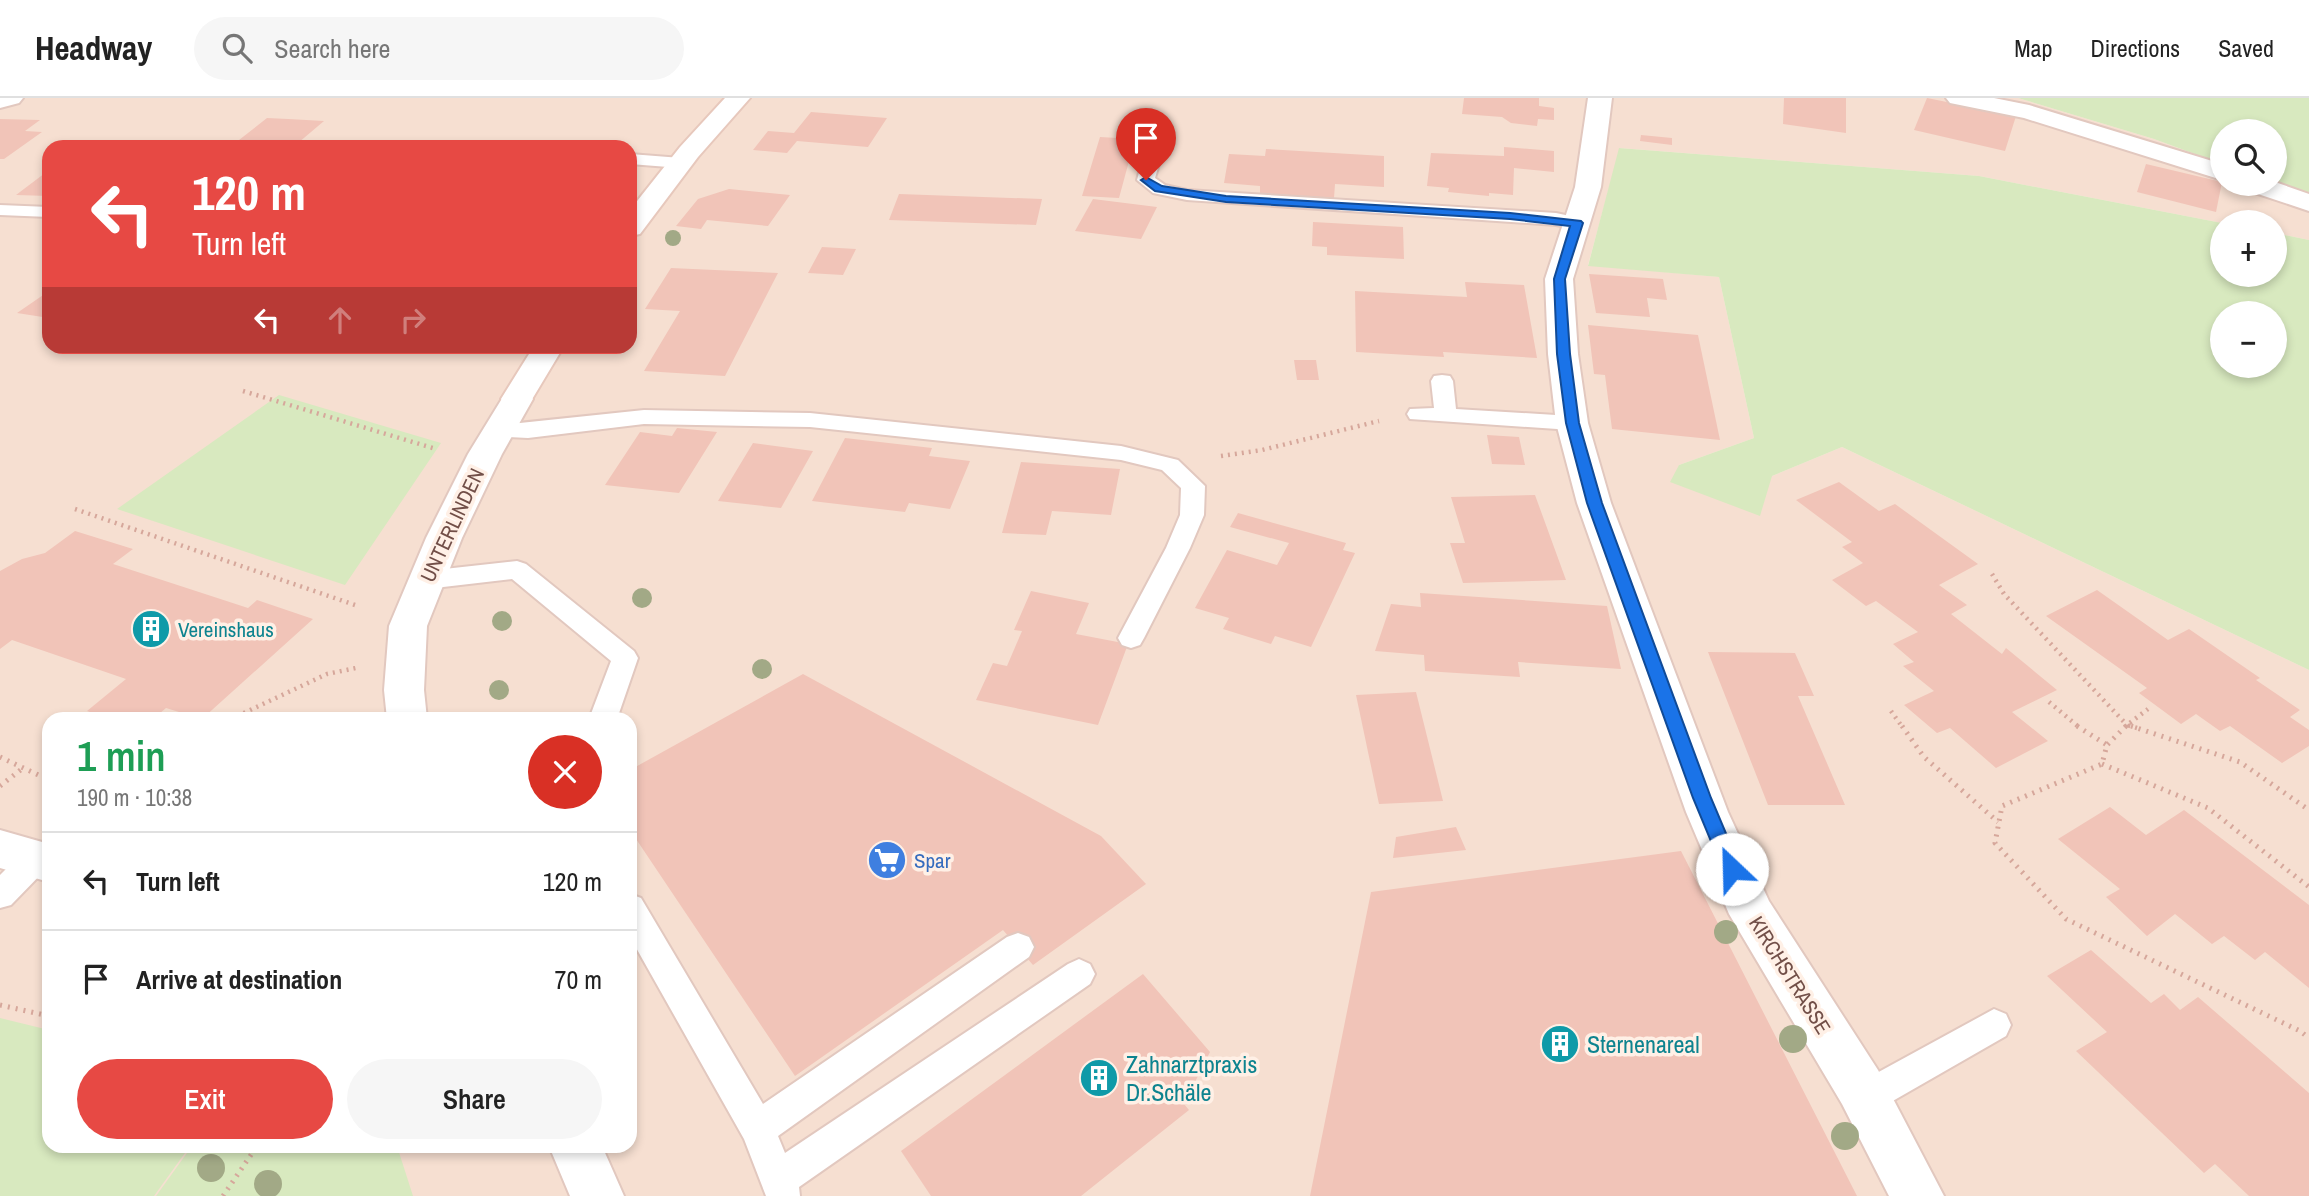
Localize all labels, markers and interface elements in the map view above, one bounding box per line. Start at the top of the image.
search box [194,17,684,80]
text: Headway [35,26,152,70]
icon: search [218,29,256,67]
text: Search here [274,31,390,66]
text: Map [2014,32,2052,64]
text: Directions [2090,32,2180,64]
text: Saved [2218,32,2274,64]
pin [1116,108,1176,180]
icon: arrive [1127,119,1165,157]
map controls [2210,119,2287,378]
button: search [2210,119,2287,196]
text: 120 m [192,159,306,225]
icon: left [77,168,168,259]
button: + [2210,210,2287,287]
text: Turn left [192,222,286,265]
icon: left [248,301,286,339]
icon: ahead [321,301,359,339]
icon: right [394,301,432,339]
button: − [2210,301,2287,378]
street label: UNTERLINDEN [413,463,491,587]
building icon: Vereinshaus [130,608,172,650]
place label: Vereinshaus [178,615,274,644]
text: 1 min [77,728,166,784]
button: close [528,735,602,809]
text: 190 m · 10:38 [77,782,192,813]
position arrow [1695,832,1769,906]
supermarket icon: Spar [866,839,908,881]
place label: Spar [914,846,951,875]
icon: left [77,862,115,900]
text: Turn left [136,864,220,899]
text: 120 m [543,864,602,899]
street label: KIRCHSTRASSE [1742,911,1838,1039]
icon: arrive [77,960,115,998]
text: Arrive at destination [136,962,342,997]
text: 70 m [555,962,602,997]
building icon: Sternenareal [1539,1023,1581,1065]
place label: Sternenareal [1587,1028,1700,1060]
place label: Zahnarztpraxis Dr.Schäle [1126,1048,1257,1108]
building icon: Zahnarztpraxis Dr.Schäle [1078,1057,1120,1099]
button: Exit [77,1059,333,1139]
button: Share [347,1059,602,1139]

